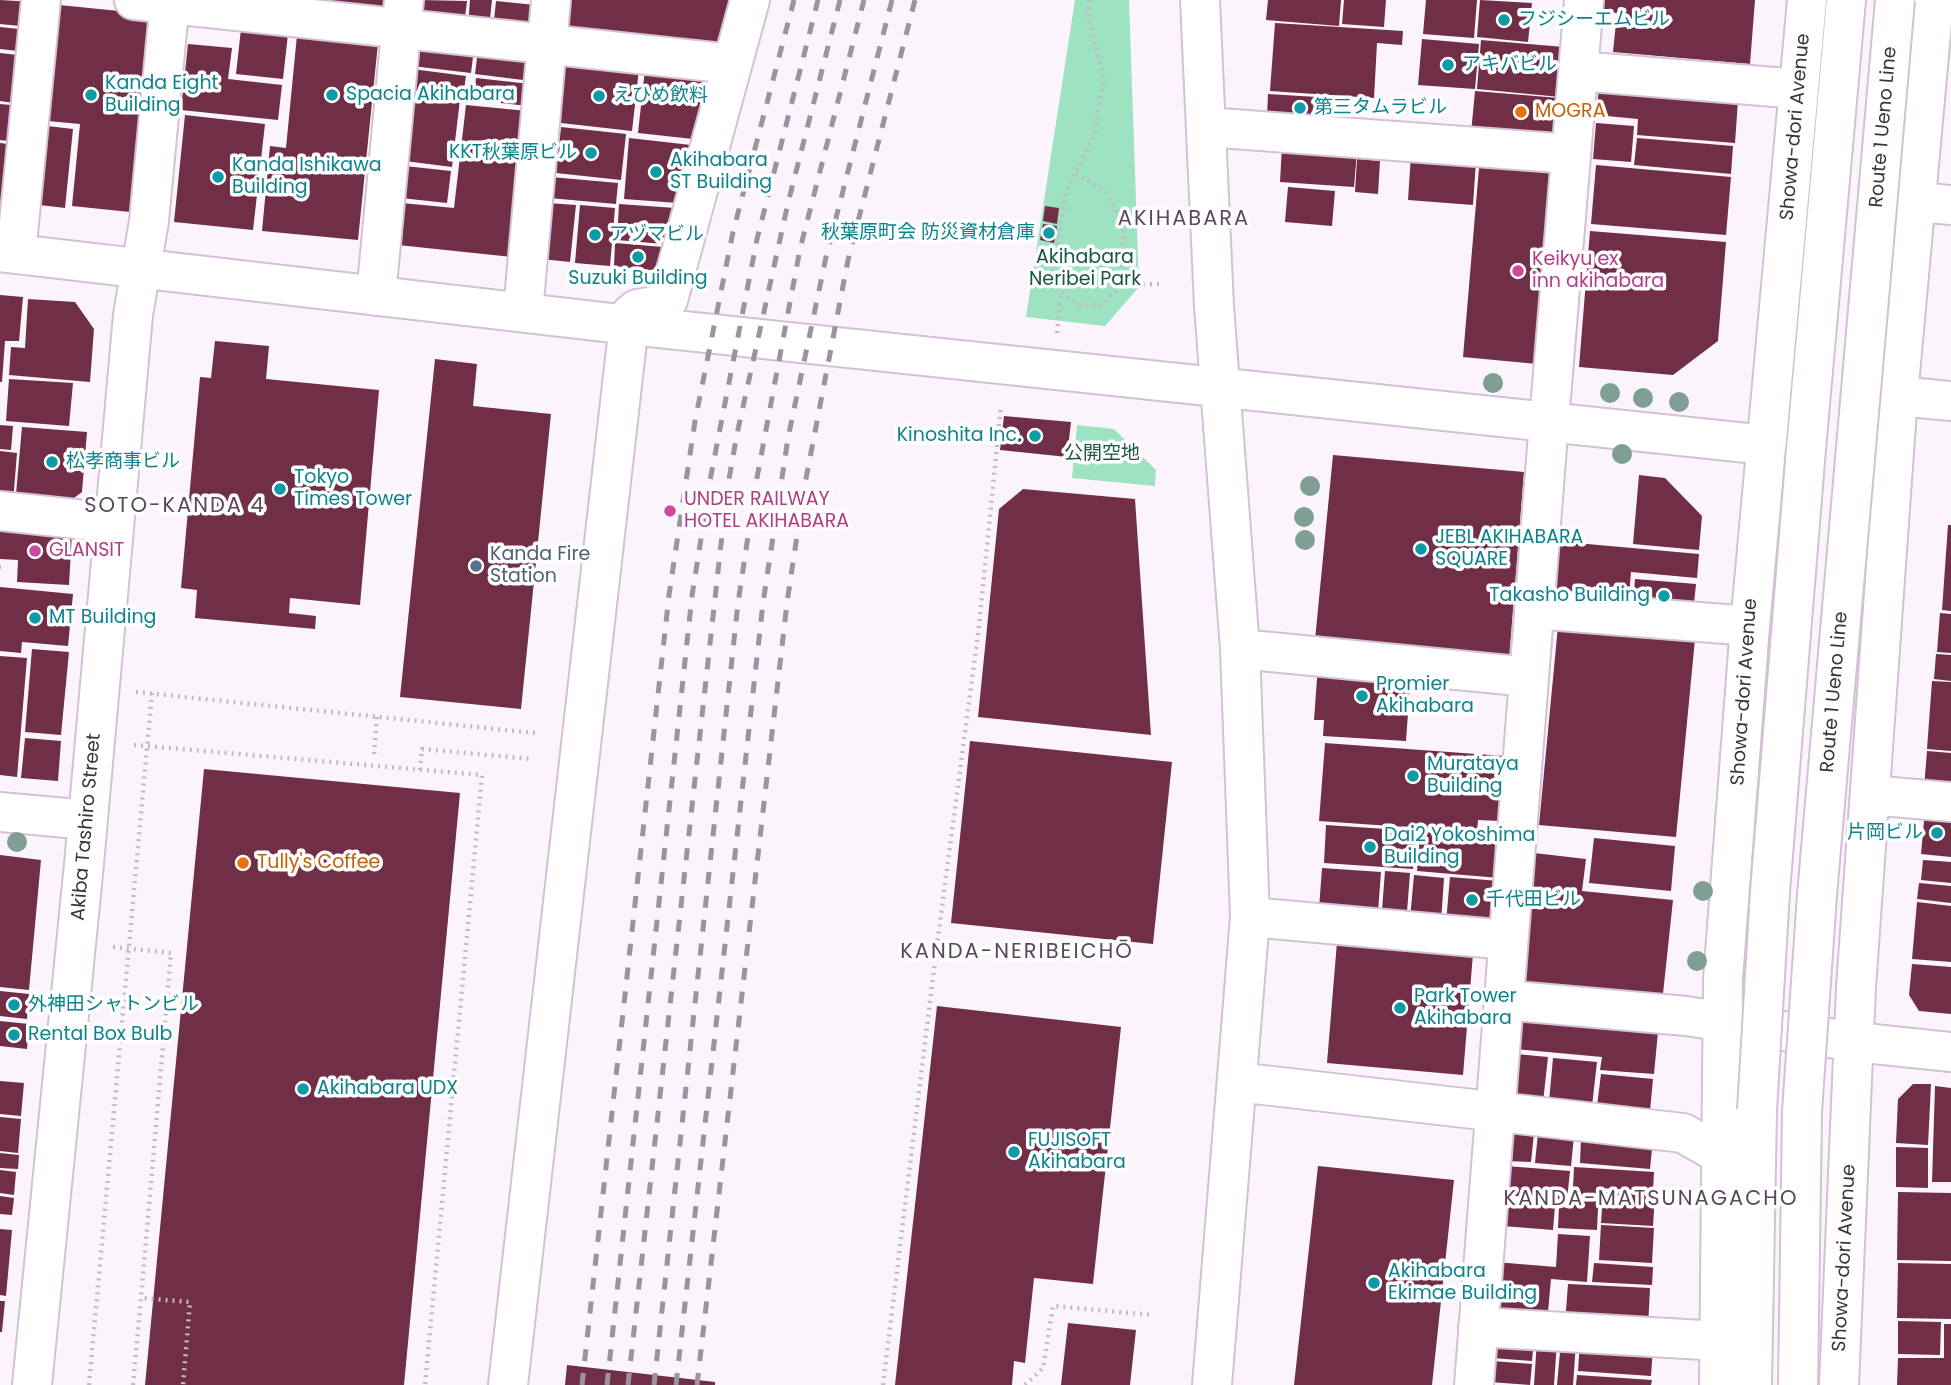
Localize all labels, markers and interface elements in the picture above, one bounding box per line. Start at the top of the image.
place label: フジシーエムビル [1518,9,1670,31]
marker: フジシーエムビル [1496,12,1512,28]
street label: Showa-dori Avenue [1776,33,1816,221]
street label: Route 1 Ueno Line [1866,46,1902,208]
place label: アキバビル [1462,54,1557,76]
marker: アキバビル [1440,57,1456,73]
place label: Kanda Eight Building [105,73,218,117]
place label: Spacia Akihabara [346,84,515,106]
place label: えひめ飲料 [613,85,708,107]
marker: Kanda Eight Building [83,87,99,103]
marker: Spacia Akihabara [324,87,340,103]
marker: えひめ飲料 [591,88,607,104]
place label: 第三タムラビル [1314,97,1447,119]
marker: 第三タムラビル [1292,100,1308,116]
place label: MOGRA [1535,101,1605,123]
marker: MOGRA [1513,104,1529,120]
place label: KKT秋葉原ビル [449,142,577,164]
marker: KKT秋葉原ビル [583,145,599,161]
place label: Akihabara ST Building [670,150,772,194]
place label: Kanda Ishikawa Building [232,155,382,199]
marker: Akihabara ST Building [648,164,664,180]
marker: Kanda Ishikawa Building [210,169,226,185]
district label: AKIHABARA [1119,207,1249,233]
place label: 秋葉原町会 防災資材倉庫 [821,222,1035,244]
place label: アヅマビル [609,224,704,246]
marker: 秋葉原町会 防災資材倉庫 [1041,225,1057,241]
marker: アヅマビル [587,227,603,243]
park label: Akihabara Neribei Park [1029,247,1141,291]
marker: Suzuki Building [630,249,646,265]
place label: Keikyu ex inn akihabara [1532,249,1664,293]
marker: Keikyu ex inn akihabara [1510,263,1526,279]
place label: Suzuki Building [568,268,708,290]
place label: Kinoshita Inc. [897,425,1021,447]
marker: Kinoshita Inc. [1027,428,1043,444]
park label: 公開空地 [1064,443,1140,465]
place label: 松孝商事ビル [66,451,180,473]
marker: 松孝商事ビル [44,454,60,470]
place label: Tokyo Times Tower [294,467,412,511]
marker: Tokyo Times Tower [272,481,288,497]
place label: UNDER RAILWAY HOTEL AKIHABARA [684,489,849,533]
district label: SOTO-KANDA 4 [86,494,264,520]
marker: UNDER RAILWAY HOTEL AKIHABARA [662,503,678,519]
place label: JEBL AKIHABARA SQUARE [1435,527,1583,571]
place label: GLANSIT [49,540,124,562]
marker: JEBL AKIHABARA SQUARE [1413,541,1429,557]
marker: GLANSIT [27,543,43,559]
place label: Kanda Fire Station [490,544,590,588]
marker: Kanda Fire Station [468,558,484,574]
place label: Takasho Building [1489,585,1650,607]
marker: Takasho Building [1656,588,1672,604]
street label: Showa-dori Avenue [1727,598,1763,786]
place label: MT Building [49,607,156,629]
marker: MT Building [27,610,43,626]
street label: Route 1 Ueno Line [1817,611,1853,773]
place label: Promier Akihabara [1376,674,1474,718]
marker: Promier Akihabara [1354,688,1370,704]
street label: Akiba Tashiro Street [67,732,107,922]
place label: Murataya Building [1427,754,1519,798]
marker: Murataya Building [1405,768,1421,784]
place label: 片岡ビル [1847,822,1923,844]
place label: Dai2 Yokoshima Building [1384,825,1535,869]
marker: 片岡ビル [1929,825,1945,841]
marker: Dai2 Yokoshima Building [1362,839,1378,855]
place label: Tully's Coffee [257,852,380,874]
marker: Tully's Coffee [235,855,251,871]
place label: 千代田ビル [1486,889,1581,911]
marker: 千代田ビル [1464,892,1480,908]
district label: KANDA-NERIBEICHŌ [902,940,1132,966]
place label: Park Tower Akihabara [1414,986,1517,1030]
place label: 外神田シャトンビル [28,994,199,1016]
marker: 外神田シャトンビル [6,997,22,1013]
marker: Park Tower Akihabara [1392,1000,1408,1016]
place label: Rental Box Bulb [28,1024,172,1046]
marker: Rental Box Bulb [6,1027,22,1043]
place label: Akihabara UDX [317,1078,458,1100]
marker: Akihabara UDX [295,1081,311,1097]
place label: FUJISOFT Akihabara [1028,1130,1126,1174]
marker: FUJISOFT Akihabara [1006,1144,1022,1160]
street label: Showa-dori Avenue [1829,1164,1861,1352]
district label: KANDA-MATSUNAGACHO [1506,1187,1796,1213]
place label: Akihabara Ekimae Building [1388,1261,1537,1305]
marker: Akihabara Ekimae Building [1366,1275,1382,1291]

